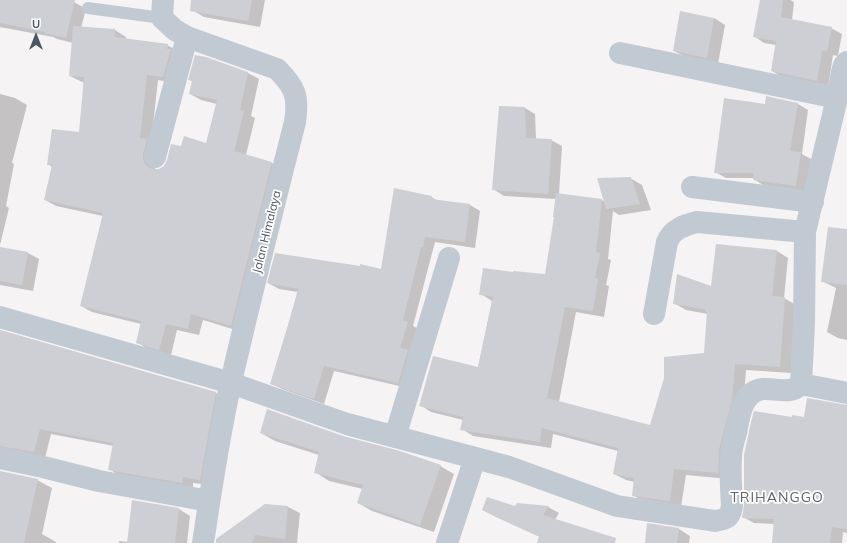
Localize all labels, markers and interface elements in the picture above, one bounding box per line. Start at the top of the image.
north arrow [16,16,56,56]
text: U [32,17,40,31]
street label: Jalan Himalaya [250,189,284,275]
district label: TRIHANGGO [730,490,824,506]

